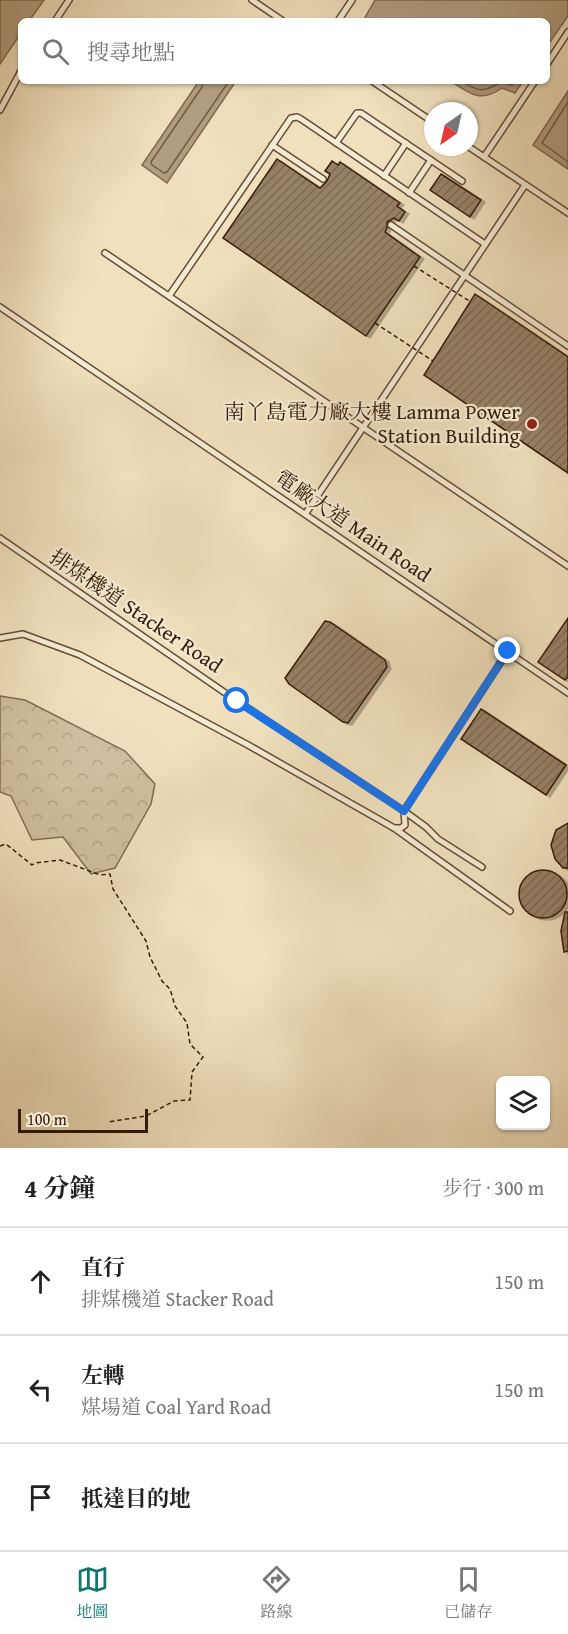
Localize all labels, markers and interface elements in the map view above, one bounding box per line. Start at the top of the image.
search box [18,18,550,84]
icon: search [39,35,72,68]
text: 搜尋地點 [87,36,175,68]
north arrow [424,102,478,156]
place label: 南丫島電力廠大樓 Lamma Power Station Building [224,396,521,451]
marker: 南丫島電力廠大樓 Lamma Power Station Building [525,417,539,431]
street label: 電廠大道 Main Road [269,462,438,590]
street label: 排煤機道 Stacker Road [44,541,230,681]
route end [494,637,520,663]
route start [223,687,249,713]
map controls [496,1076,550,1130]
button: layers [496,1076,550,1130]
scale bar [18,1106,148,1134]
text: 100 m [27,1107,67,1131]
text: 4 分鐘 [24,1168,95,1207]
text: 步行 · 300 m [442,1173,544,1202]
text: 直行 [81,1251,125,1283]
icon: ahead [24,1265,57,1298]
text: 150 m [494,1267,544,1296]
text: 排煤機道 Stacker Road [81,1284,274,1313]
text: 左轉 [81,1359,125,1391]
icon: left [24,1373,57,1406]
text: 150 m [494,1375,544,1404]
text: 煤場道 Coal Yard Road [81,1392,271,1421]
icon: arrive [24,1481,57,1514]
text: 抵達目的地 [81,1482,191,1514]
tab: 地圖 [76,1563,109,1623]
tab: 路線 [260,1563,293,1623]
tab: 已儲存 [444,1563,492,1623]

